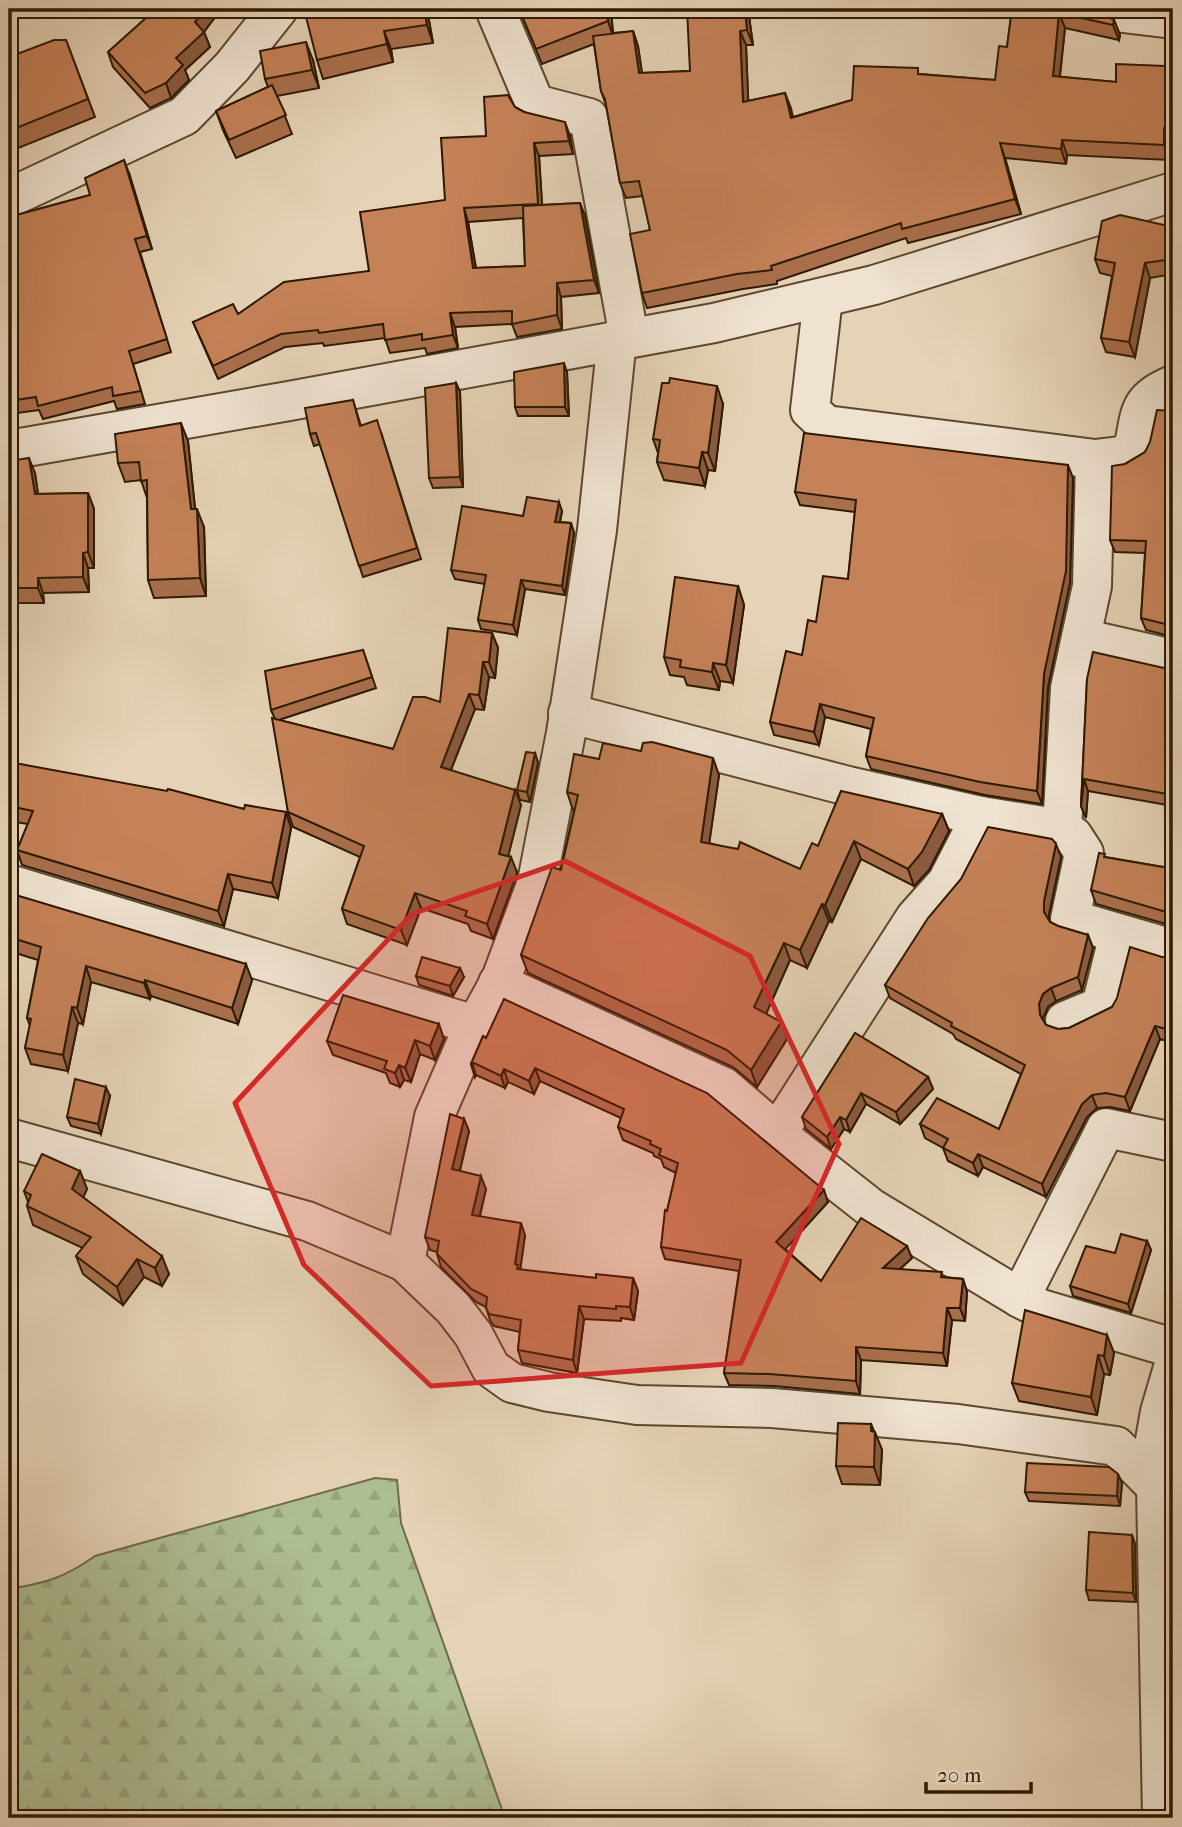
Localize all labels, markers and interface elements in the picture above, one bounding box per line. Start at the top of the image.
scale bar [926,1750,1032,1794]
text: 20 m [937,1763,982,1787]

